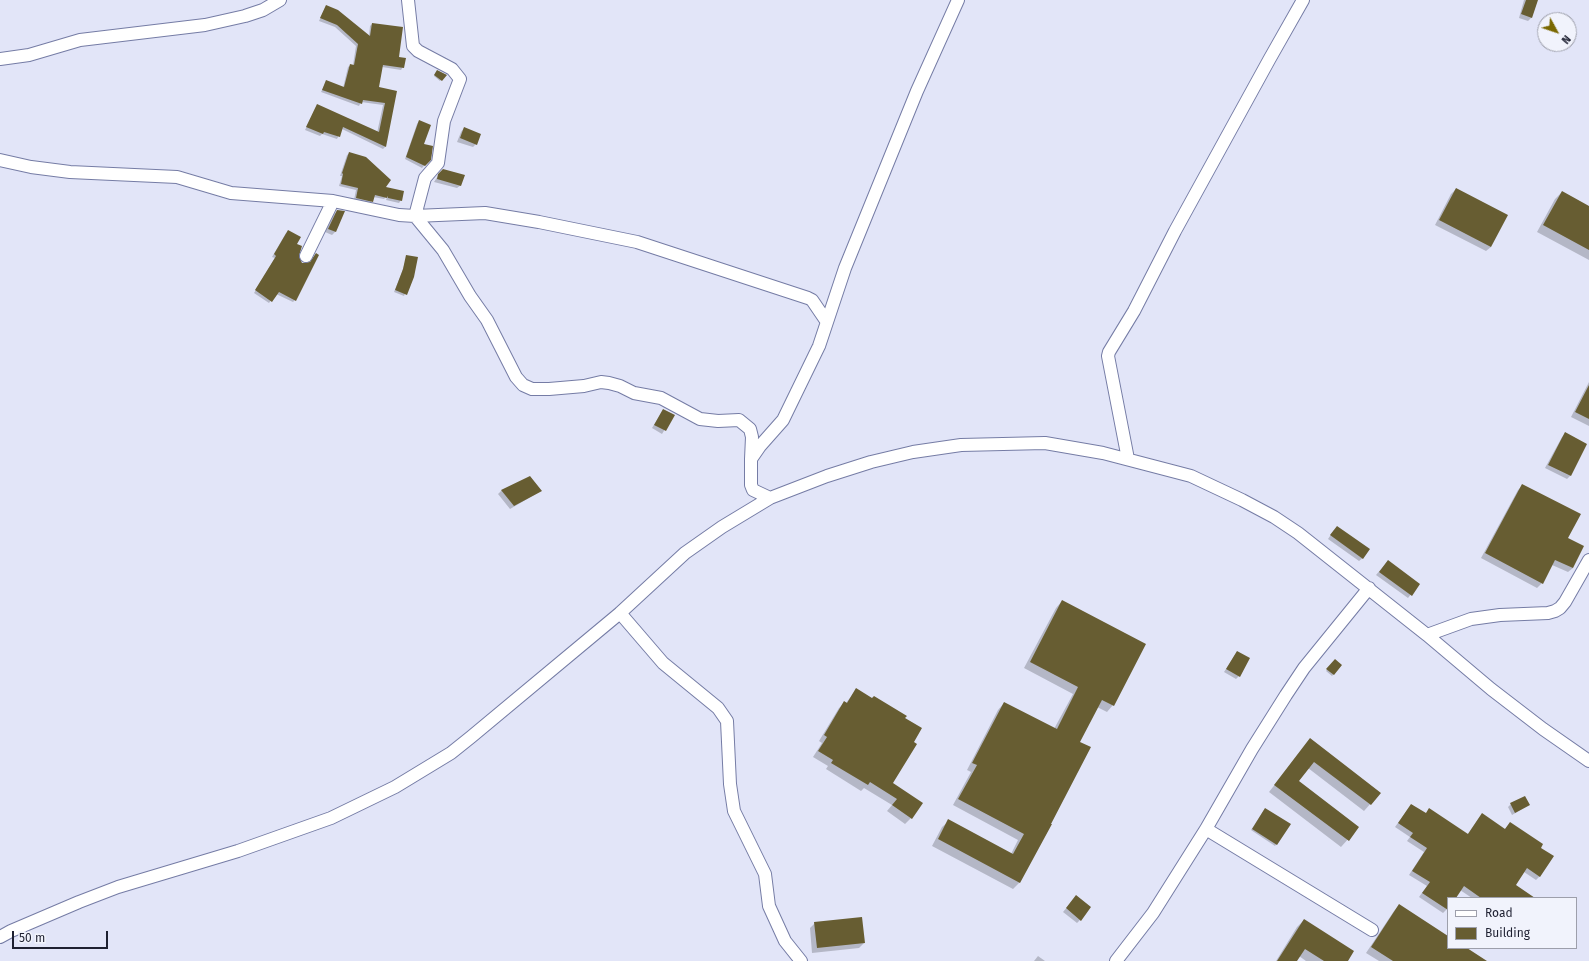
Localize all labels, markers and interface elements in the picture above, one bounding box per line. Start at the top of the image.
north arrow [1537,12,1577,52]
text: N [1558,32,1573,46]
legend [1447,897,1577,949]
text: Road [1485,906,1513,920]
scale bar [14,923,110,949]
text: Building [1485,926,1530,940]
text: 50 m [19,931,45,945]

